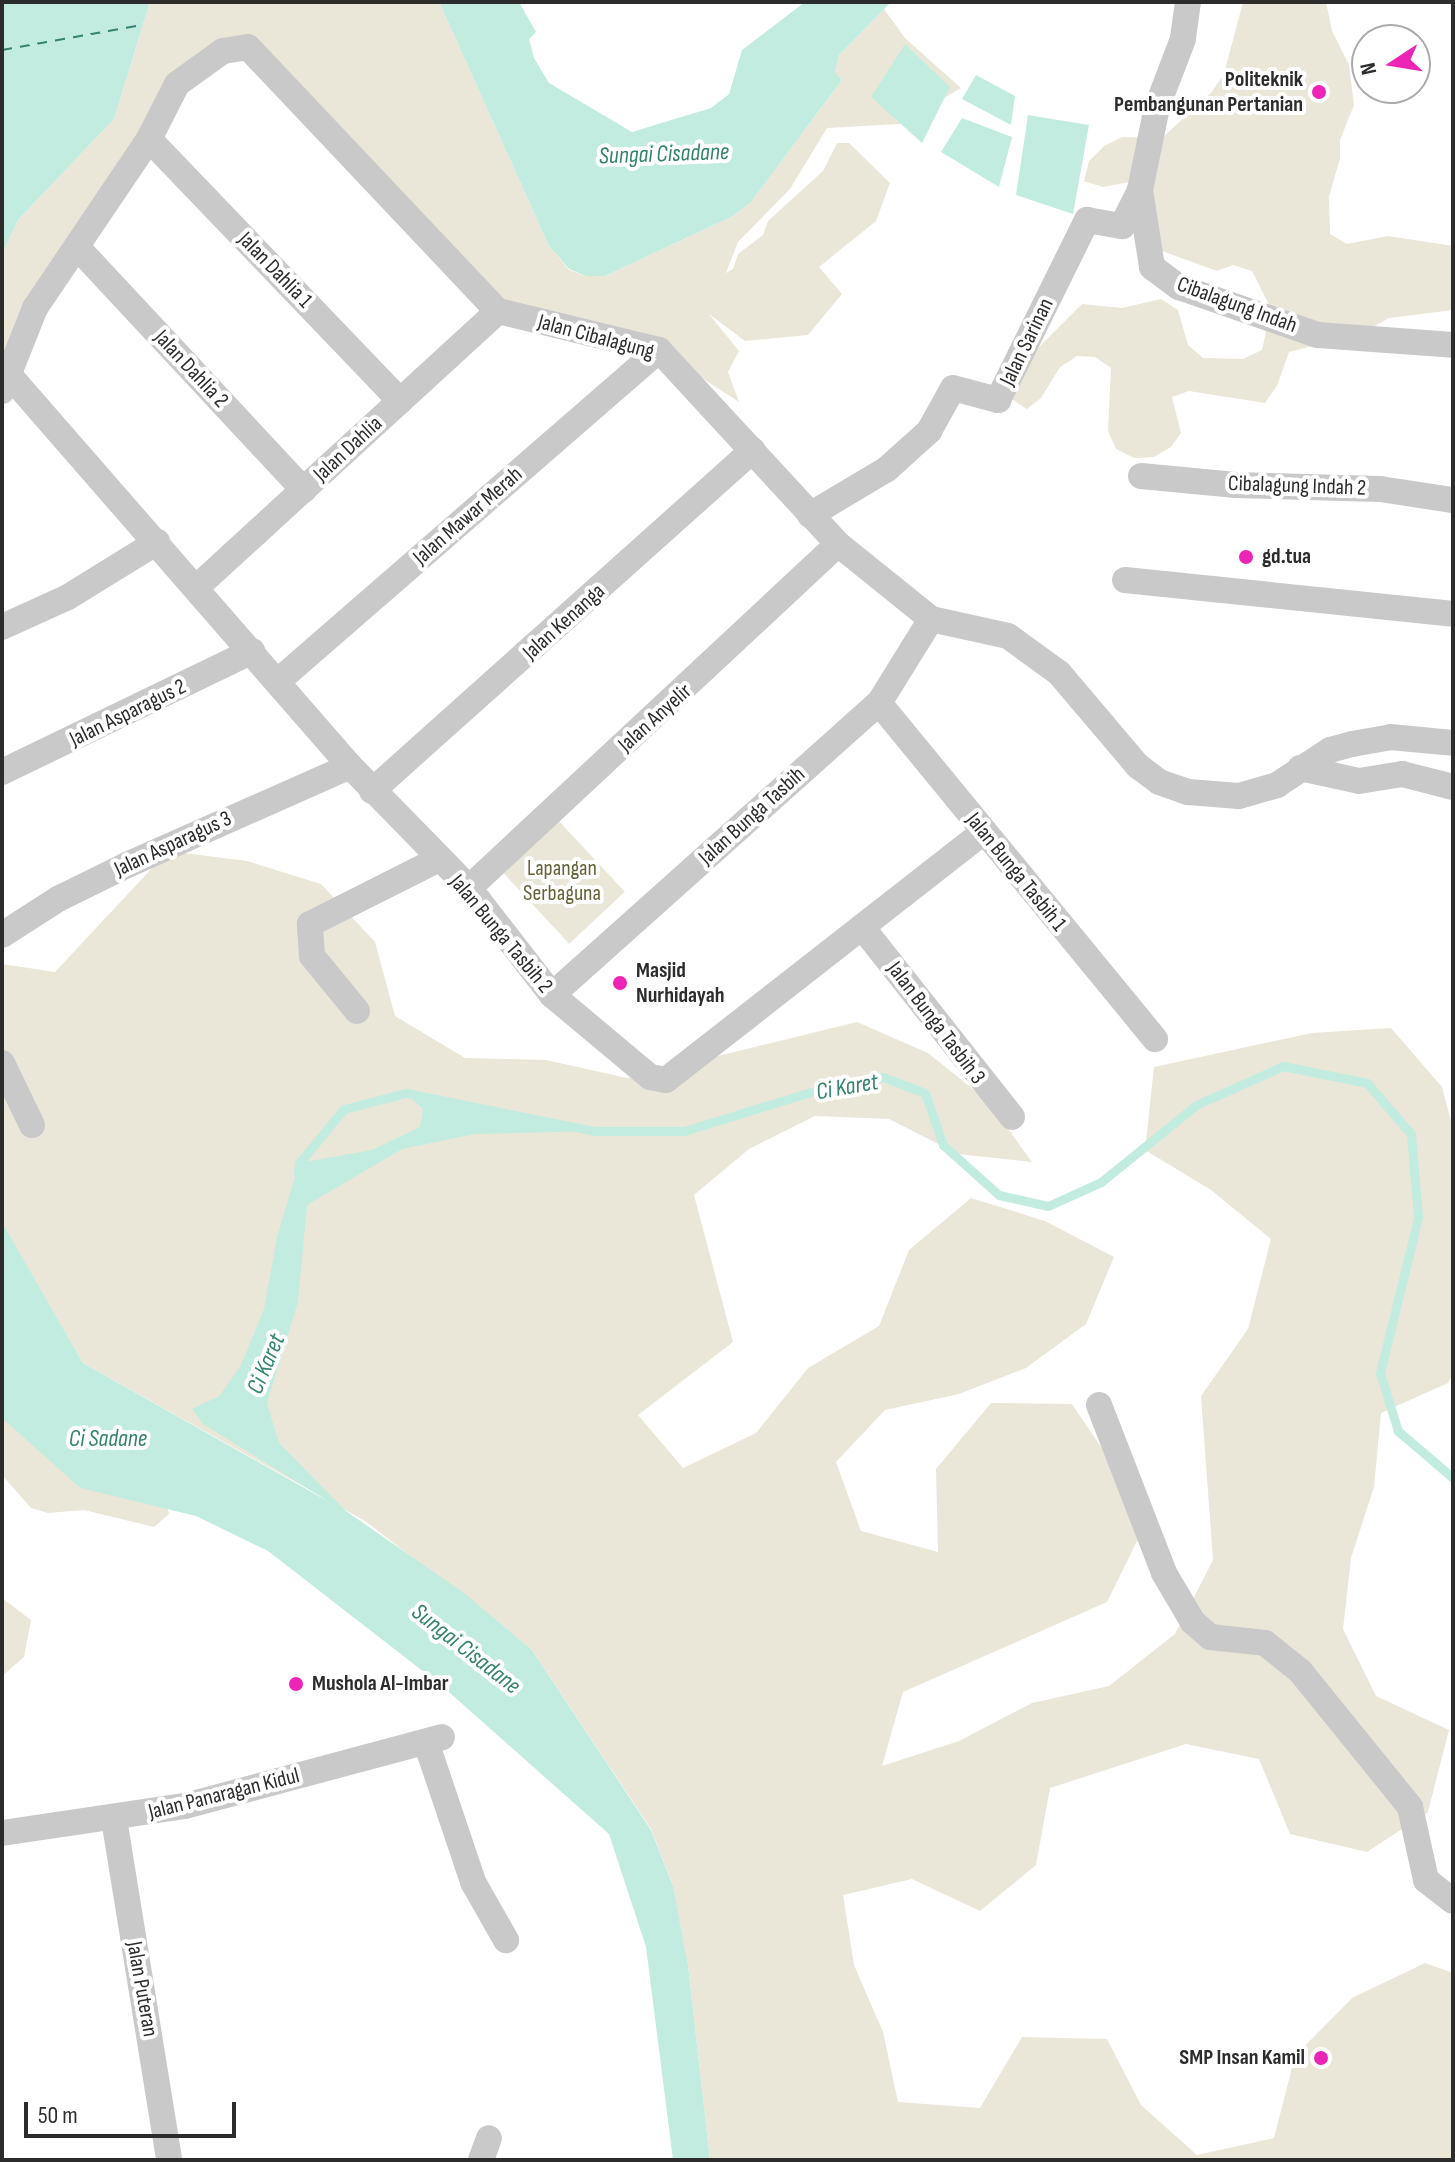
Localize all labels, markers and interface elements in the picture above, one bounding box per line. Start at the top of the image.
north arrow [1351,24,1431,104]
text: N [1355,60,1383,77]
place label: Politeknik Pembangunan Pertanian [1114,66,1303,118]
marker: Politeknik Pembangunan Pertanian [1310,83,1328,101]
water label: Sungai Cisadane [598,137,730,171]
street label: Jalan Dahlia 1 [232,227,318,313]
street label: Cibalagung Indah [1174,271,1300,339]
street label: Jalan Sarinan [995,294,1059,390]
street label: Jalan Cibalagung [535,309,657,365]
street label: Jalan Dahlia 2 [148,325,234,413]
street label: Jalan Dahlia [308,411,388,487]
street label: Jalan Mawar Merah [408,461,528,571]
street label: Cibalagung Indah 2 [1228,470,1366,502]
place label: gd.tua [1262,544,1311,570]
marker: gd.tua [1237,548,1255,566]
street label: Jalan Kenanga [518,578,610,666]
street label: Jalan Asparagus 2 [65,673,191,753]
street label: Jalan Anyelir [613,678,697,758]
street label: Jalan Bunga Tasbih [693,761,811,871]
street label: Jalan Asparagus 3 [110,805,236,883]
street label: Jalan Bunga Tasbih 1 [960,807,1072,937]
park label: Lapangan Serbaguna [523,855,601,906]
street label: Jalan Bunga Tasbih 2 [444,869,558,999]
place label: Masjid Nurhidayah [636,957,725,1008]
street label: Jalan Bunga Tasbih 3 [881,957,991,1089]
marker: Masjid Nurhidayah [611,974,629,992]
water label: Ci Karet [814,1067,880,1107]
water label: Ci Karet [241,1330,291,1398]
water label: Ci Sadane [69,1425,147,1453]
water label: Sungai Cisadane [406,1597,526,1701]
place label: Mushola Al-Imbar [312,1671,449,1697]
marker: Mushola Al-Imbar [287,1675,305,1693]
street label: Jalan Panaragan Kidul [146,1762,302,1826]
street label: Jalan Puteran [121,1939,163,2039]
place label: SMP Insan Kamil [1179,2045,1305,2071]
marker: SMP Insan Kamil [1312,2049,1330,2067]
scale bar [28,2086,240,2136]
text: 50 m [38,2101,78,2130]

